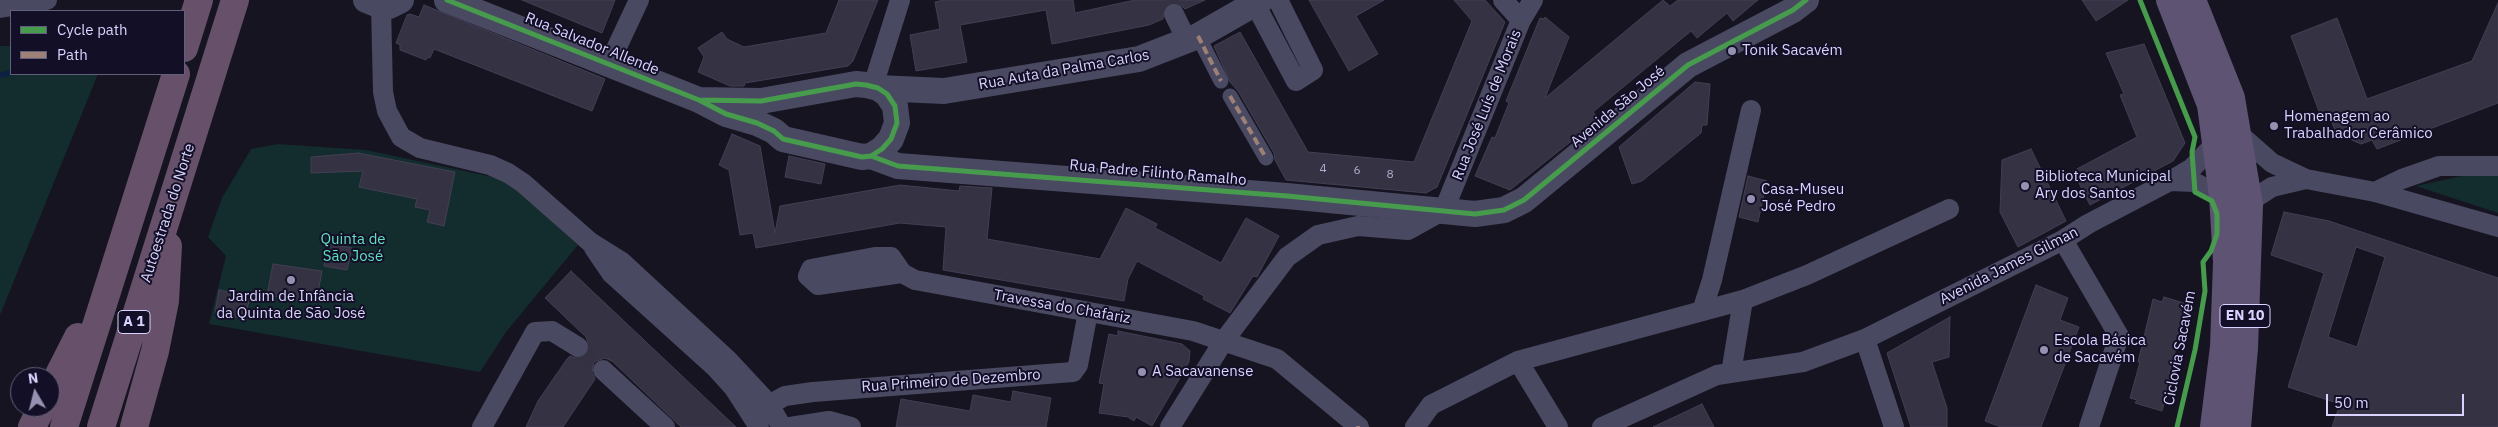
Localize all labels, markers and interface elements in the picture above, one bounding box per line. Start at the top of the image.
street label: Rua Salvador Allende [522,9,662,79]
legend [10,10,185,75]
text: Cycle path [57,20,128,39]
street label: Rua José Luís de Morais [1449,27,1525,183]
place label: Tonik Sacavém [1742,42,1842,60]
text: Path [57,45,88,64]
marker: Tonik Sacavém [1726,45,1738,57]
street label: Rua Auta da Palma Carlos [977,46,1151,94]
street label: Avenida São José [1567,62,1669,152]
place label: Homenagem ao Trabalhador Cerâmico [2284,108,2433,143]
marker: Homenagem ao Trabalhador Cerâmico [2268,120,2280,132]
street label: Autoestrada do Norte [137,141,199,285]
street label: Rua Padre Filinto Ramalho [1069,156,1247,190]
house number: 4 [1319,162,1327,176]
house number: 6 [1353,164,1361,178]
house number: 8 [1386,168,1394,182]
place label: Biblioteca Municipal Ary dos Santos [2035,168,2171,203]
marker: Biblioteca Municipal Ary dos Santos [2019,180,2031,192]
place label: Casa-Museu José Pedro [1761,181,1844,216]
marker: Casa-Museu José Pedro [1745,193,1757,205]
street label: Avenida James Gilman [1937,223,2081,309]
park label: Quinta de São José [320,231,386,266]
marker: Jardim de Infância da Quinta de São José [285,274,297,286]
street label: Travessa do Chafariz [992,286,1132,328]
place label: Jardim de Infância da Quinta de São José [216,288,366,323]
street label: Ciclovia Sacavém [2160,289,2200,407]
road number: EN 10 [2220,304,2270,328]
road number: A 1 [118,311,150,334]
place label: Escola Básica de Sacavém [2054,332,2146,367]
marker: Escola Básica de Sacavém [2038,344,2050,356]
place label: A Sacavanense [1152,363,1253,381]
street label: Rua Primeiro de Dezembro [861,366,1041,396]
marker: A Sacavanense [1136,366,1148,378]
north arrow [10,367,60,417]
text: N [27,369,39,388]
scale bar [2328,384,2466,416]
text: 50 m [2334,393,2369,412]

